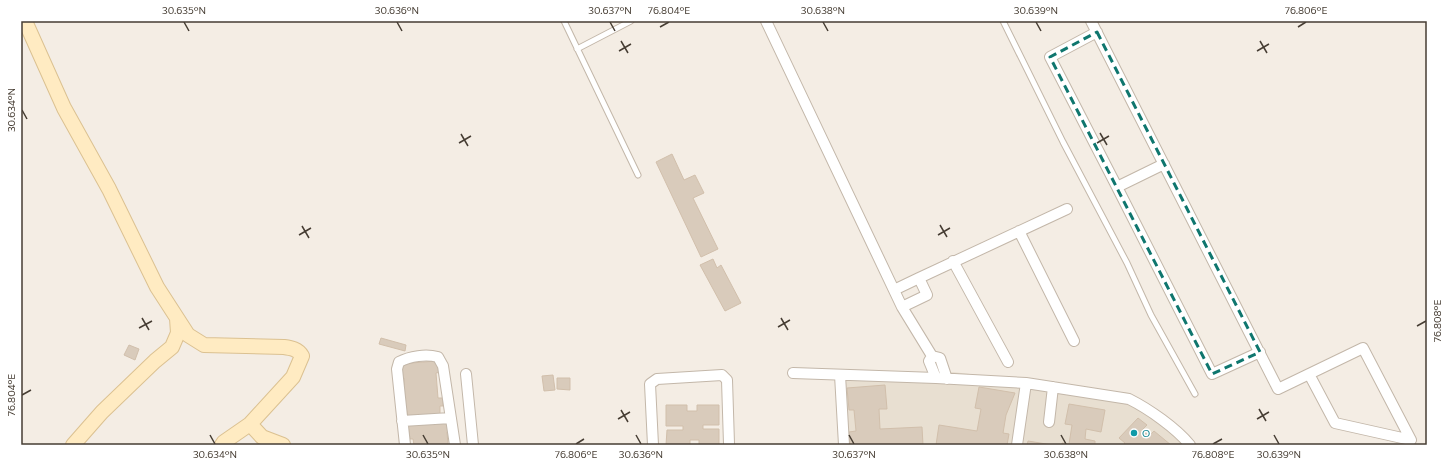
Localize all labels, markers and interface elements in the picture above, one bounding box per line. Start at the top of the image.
text: 30.635°N [162,4,206,16]
text: 30.636°N [375,4,419,16]
text: 30.637°N [588,4,632,16]
text: 76.804°E [648,4,690,16]
text: 30.638°N [801,4,845,16]
text: 30.639°N [1014,4,1058,16]
text: 76.806°E [1285,4,1327,16]
text: 30.634°N [5,88,17,132]
text: 76.808°E [1431,300,1443,342]
text: 76.804°E [5,374,17,416]
place label: O [1142,427,1150,439]
marker: O [1129,428,1139,438]
text: 30.634°N [193,448,237,460]
text: 30.635°N [406,448,450,460]
text: 76.806°E [555,448,597,460]
text: 30.636°N [619,448,663,460]
text: 30.637°N [832,448,876,460]
text: 30.638°N [1044,448,1088,460]
text: 76.808°E [1192,448,1234,460]
text: 30.639°N [1257,448,1301,460]

